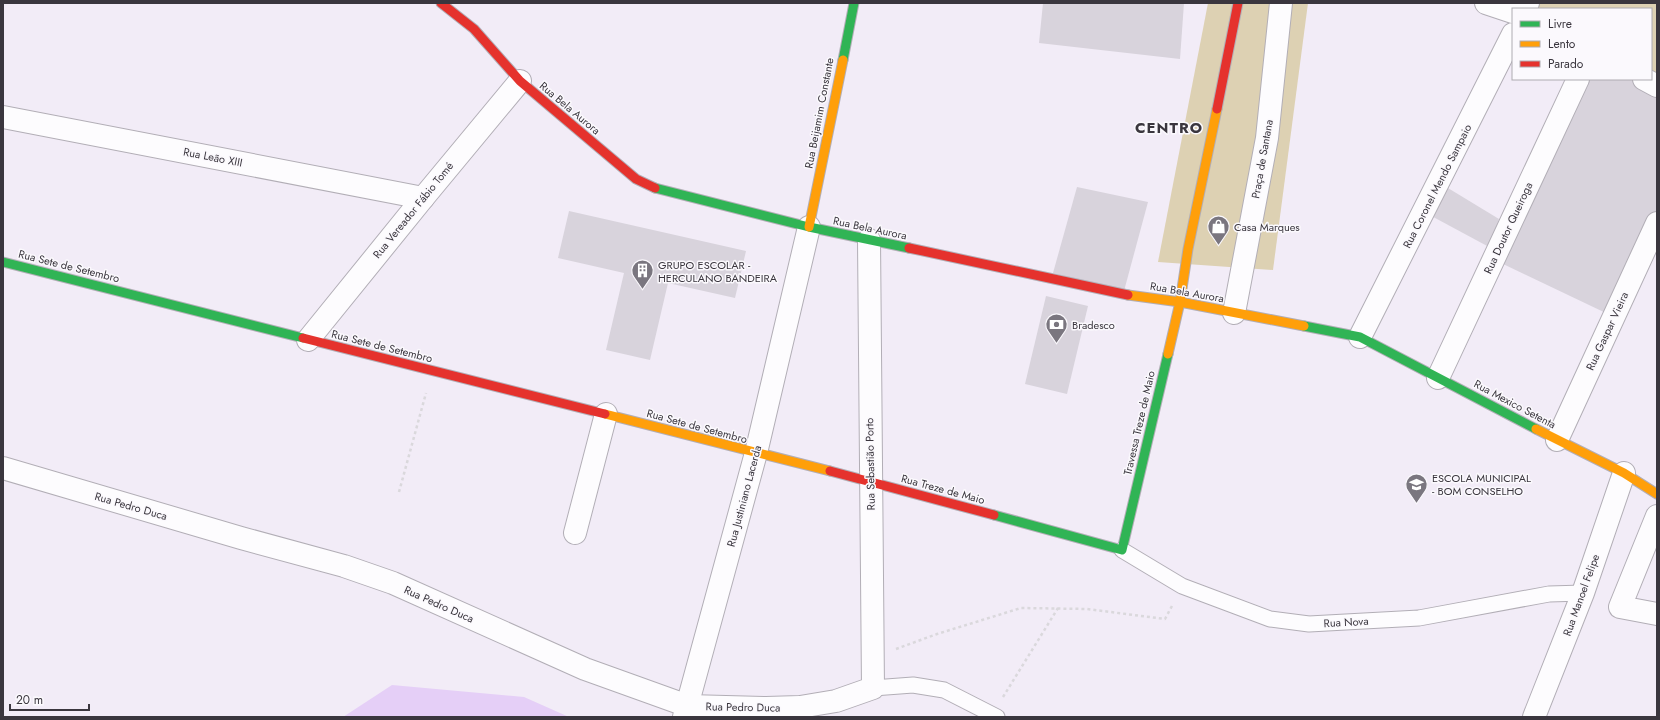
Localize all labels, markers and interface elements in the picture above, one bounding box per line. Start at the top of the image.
legend [1512,8,1652,80]
text: Livre [1548,15,1572,33]
text: Lento [1548,35,1576,53]
text: Parado [1548,55,1584,73]
street label: Rua Beijamim Constante [800,56,838,170]
street label: Rua Bela Aurora [536,78,604,138]
district label: CENTRO [1135,117,1203,139]
street label: Praça de Santana [1247,118,1277,200]
street label: Rua Coronel Mendo Sampaio [1399,121,1475,251]
street label: Rua Leão XIII [182,143,244,171]
street label: Rua Vereador Fábio Tomé [369,158,457,262]
street label: Rua Doutor Queiroga [1480,179,1536,277]
street label: Rua Bela Aurora [832,212,908,244]
shop icon: Casa Marques [1205,214,1231,247]
place label: Casa Marques [1234,219,1300,235]
street label: Rua Sete de Setembro [17,246,121,286]
place label: GRUPO ESCOLAR - HERCULANO BANDEIRA [658,257,778,286]
building icon: GRUPO ESCOLAR - HERCULANO BANDEIRA [630,258,656,291]
street label: Rua Bela Aurora [1149,278,1225,306]
street label: Rua Gaspar Vieira [1582,289,1632,373]
bank icon: Bradesco [1043,312,1069,345]
place label: Bradesco [1072,317,1115,333]
street label: Rua Sete de Setembro [330,326,434,366]
street label: Travessa Treze de Maio [1119,369,1159,477]
street label: Rua Mexico Setenta [1471,376,1559,432]
street label: Rua Sete de Setembro [645,405,749,447]
street label: Rua Sebastião Porto [861,418,879,510]
street label: Rua Justiniano Lacerda [723,444,765,548]
street label: Rua Treze de Maio [899,470,987,508]
place label: ESCOLA MUNICIPAL - BOM CONSELHO [1432,470,1531,499]
school or university icon: ESCOLA MUNICIPAL - BOM CONSELHO [1403,471,1429,504]
street label: Rua Pedro Duca [93,488,169,524]
street label: Rua Manoel Felipe [1559,551,1603,638]
street label: Rua Pedro Duca [402,581,476,627]
street label: Rua Nova [1323,613,1369,631]
scale bar [10,686,89,712]
text: 20 m [16,691,43,709]
street label: Rua Pedro Duca [705,698,781,716]

